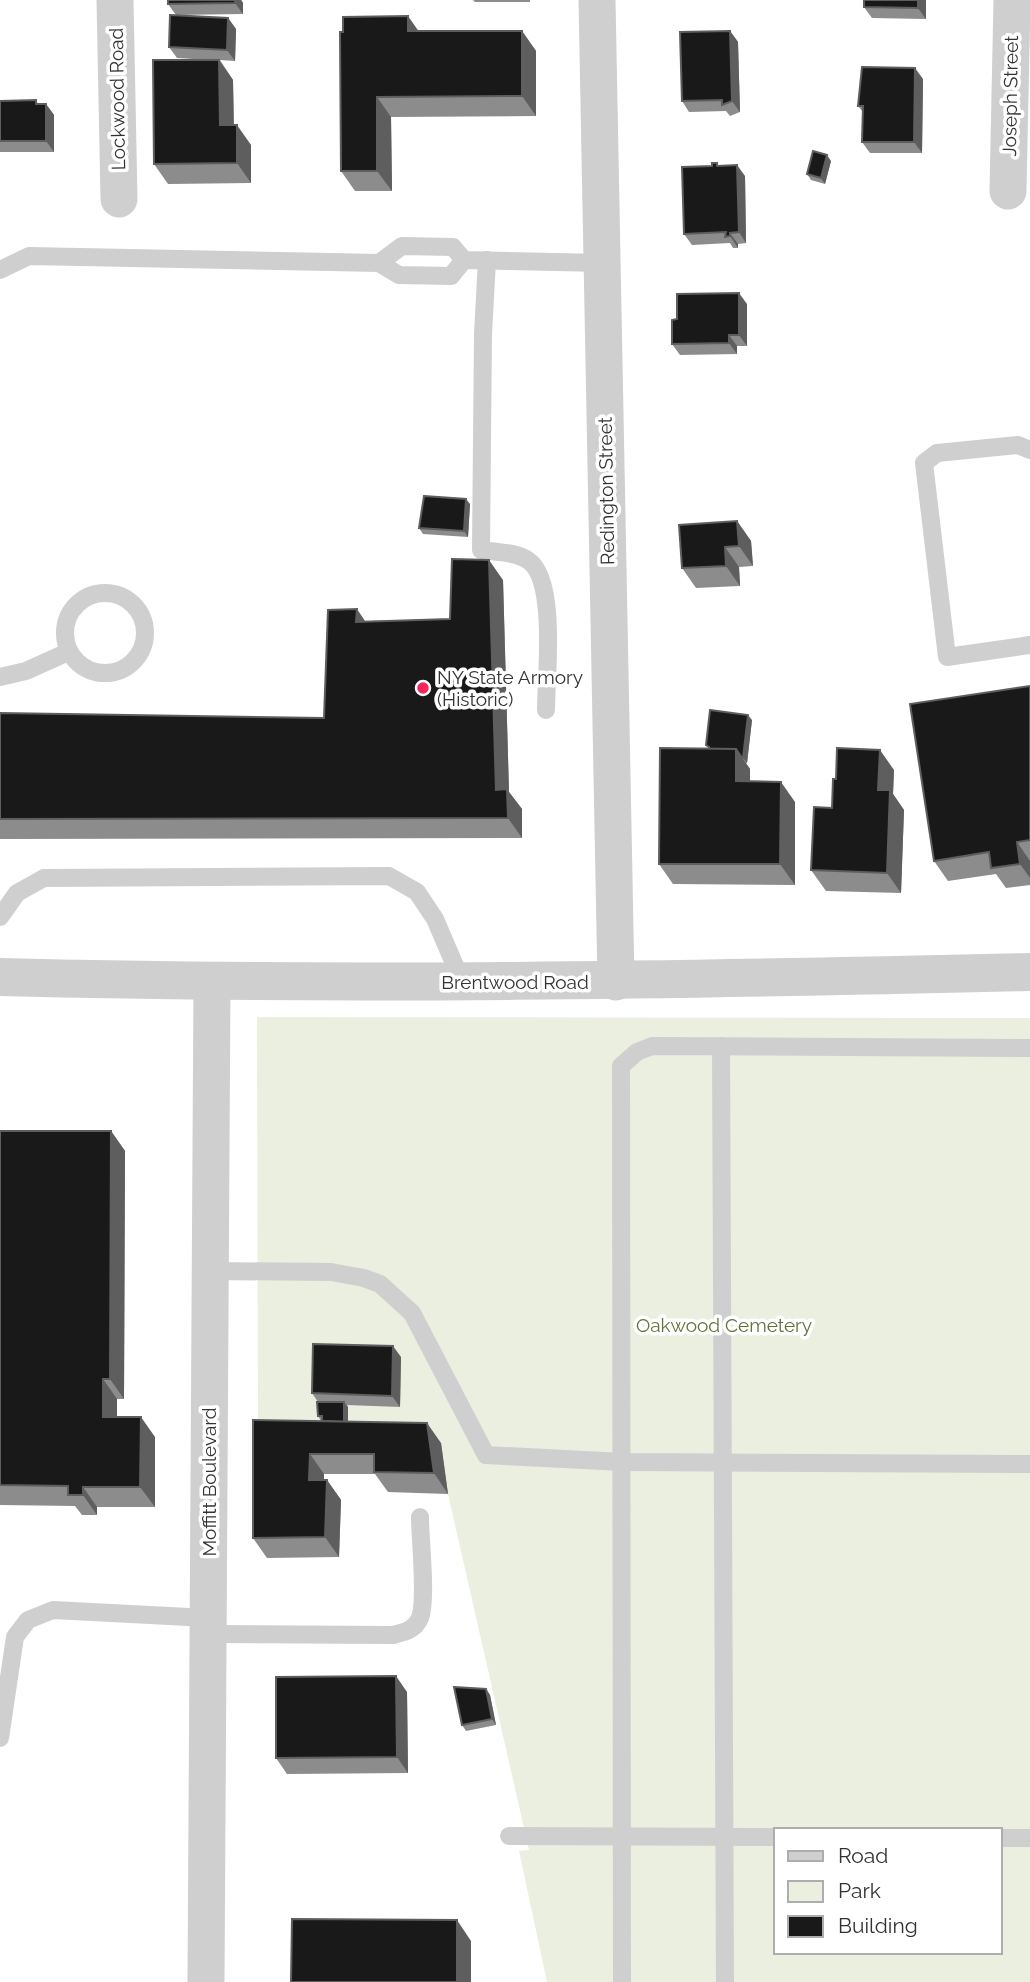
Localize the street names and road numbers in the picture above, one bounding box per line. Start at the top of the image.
street label: Lockwood Road [105,28,129,170]
street label: Joseph Street [998,35,1022,157]
street label: Redington Street [594,416,618,565]
street label: Brentwood Road [441,971,589,993]
street label: Moffitt Boulevard [198,1408,220,1556]

